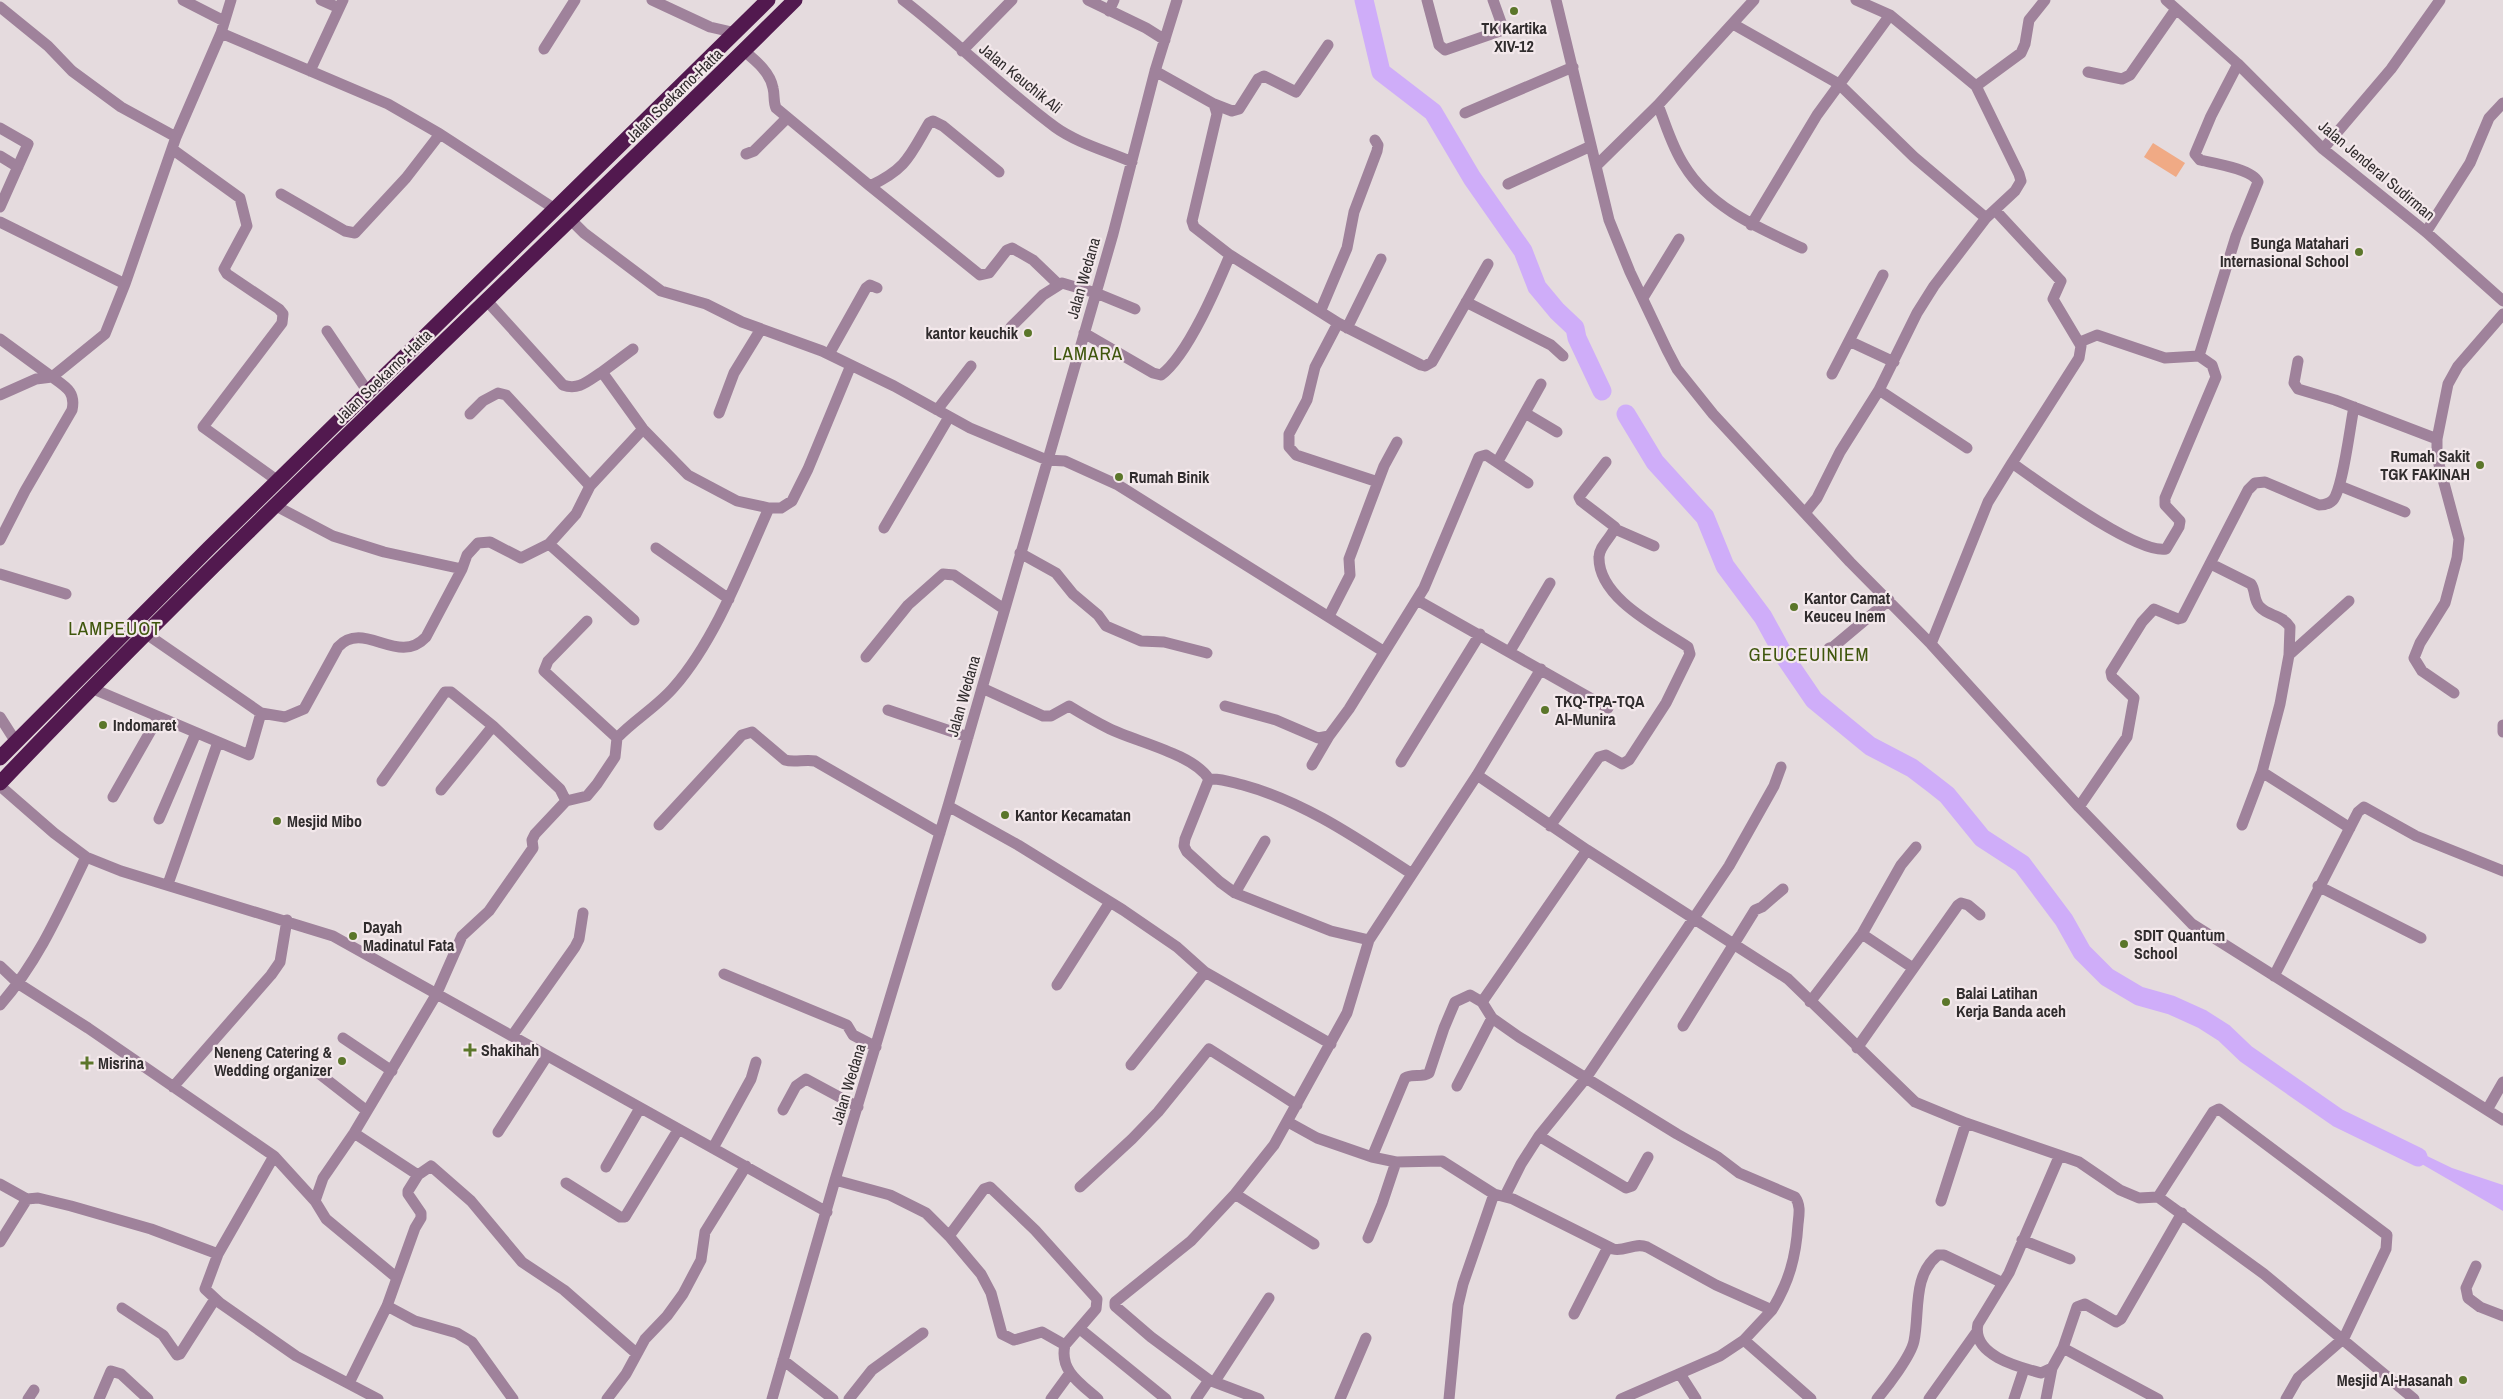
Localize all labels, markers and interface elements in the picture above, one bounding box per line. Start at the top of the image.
marker: TK Kartika XIV-12 [1508,5,1520,17]
place label: TK Kartika XIV-12 [1481,17,1548,57]
street label: Jalan Keuchik Ali [975,38,1067,118]
street label: Jalan Soekarno-Hatta [621,43,728,147]
street label: Jalan Jenderal Sudirman [2314,115,2440,225]
place label: Bunga Matahari Internasional School [2220,232,2349,272]
street label: Jalan Wedana [1061,234,1105,321]
marker: Bunga Matahari Internasional School [2353,246,2365,258]
place label: kantor keuchik [925,322,1019,344]
street label: Jalan Soekarno-Hatta [330,324,437,428]
marker: kantor keuchik [1022,327,1034,339]
district label: LAMARA [1053,340,1123,366]
place label: Rumah Sakit TGK FAKINAH [2380,445,2471,485]
marker: Rumah Sakit TGK FAKINAH [2474,459,2486,471]
place label: Rumah Binik [1129,466,1210,488]
marker: Rumah Binik [1113,471,1125,483]
place label: Kantor Camat Keuceu Inem [1804,587,1891,627]
marker: Kantor Camat Keuceu Inem [1788,601,1800,613]
district label: LAMPEUOT [68,615,162,641]
district label: GEUCEUINIEM [1749,641,1869,667]
street label: Jalan Wedana [941,652,985,739]
place label: TKQ-TPA-TQA Al-Munira [1555,690,1645,730]
marker: TKQ-TPA-TQA Al-Munira [1539,704,1551,716]
place label: Indomaret [113,714,177,736]
marker: Indomaret [97,719,109,731]
place label: Kantor Kecamatan [1015,804,1131,826]
marker: Kantor Kecamatan [999,809,1011,821]
place label: Mesjid Mibo [287,810,362,832]
marker: Mesjid Mibo [271,815,283,827]
place label: Dayah Madinatul Fata [363,916,455,956]
place label: SDIT Quantum School [2134,924,2225,964]
marker: Dayah Madinatul Fata [347,930,359,942]
marker: SDIT Quantum School [2118,938,2130,950]
place label: Balai Latihan Kerja Banda aceh [1956,982,2066,1022]
marker: Balai Latihan Kerja Banda aceh [1940,996,1952,1008]
place label: Shakihah [481,1039,539,1061]
street label: Jalan Wedana [825,1040,871,1127]
place label: Neneng Catering & Wedding organizer [214,1041,333,1081]
marker: Shakihah [463,1043,477,1057]
place label: Misrina [98,1052,145,1074]
marker: Neneng Catering & Wedding organizer [336,1055,348,1067]
marker: Misrina [80,1056,94,1070]
place label: Mesjid Al-Hasanah [2337,1369,2453,1391]
marker: Mesjid Al-Hasanah [2457,1374,2469,1386]

